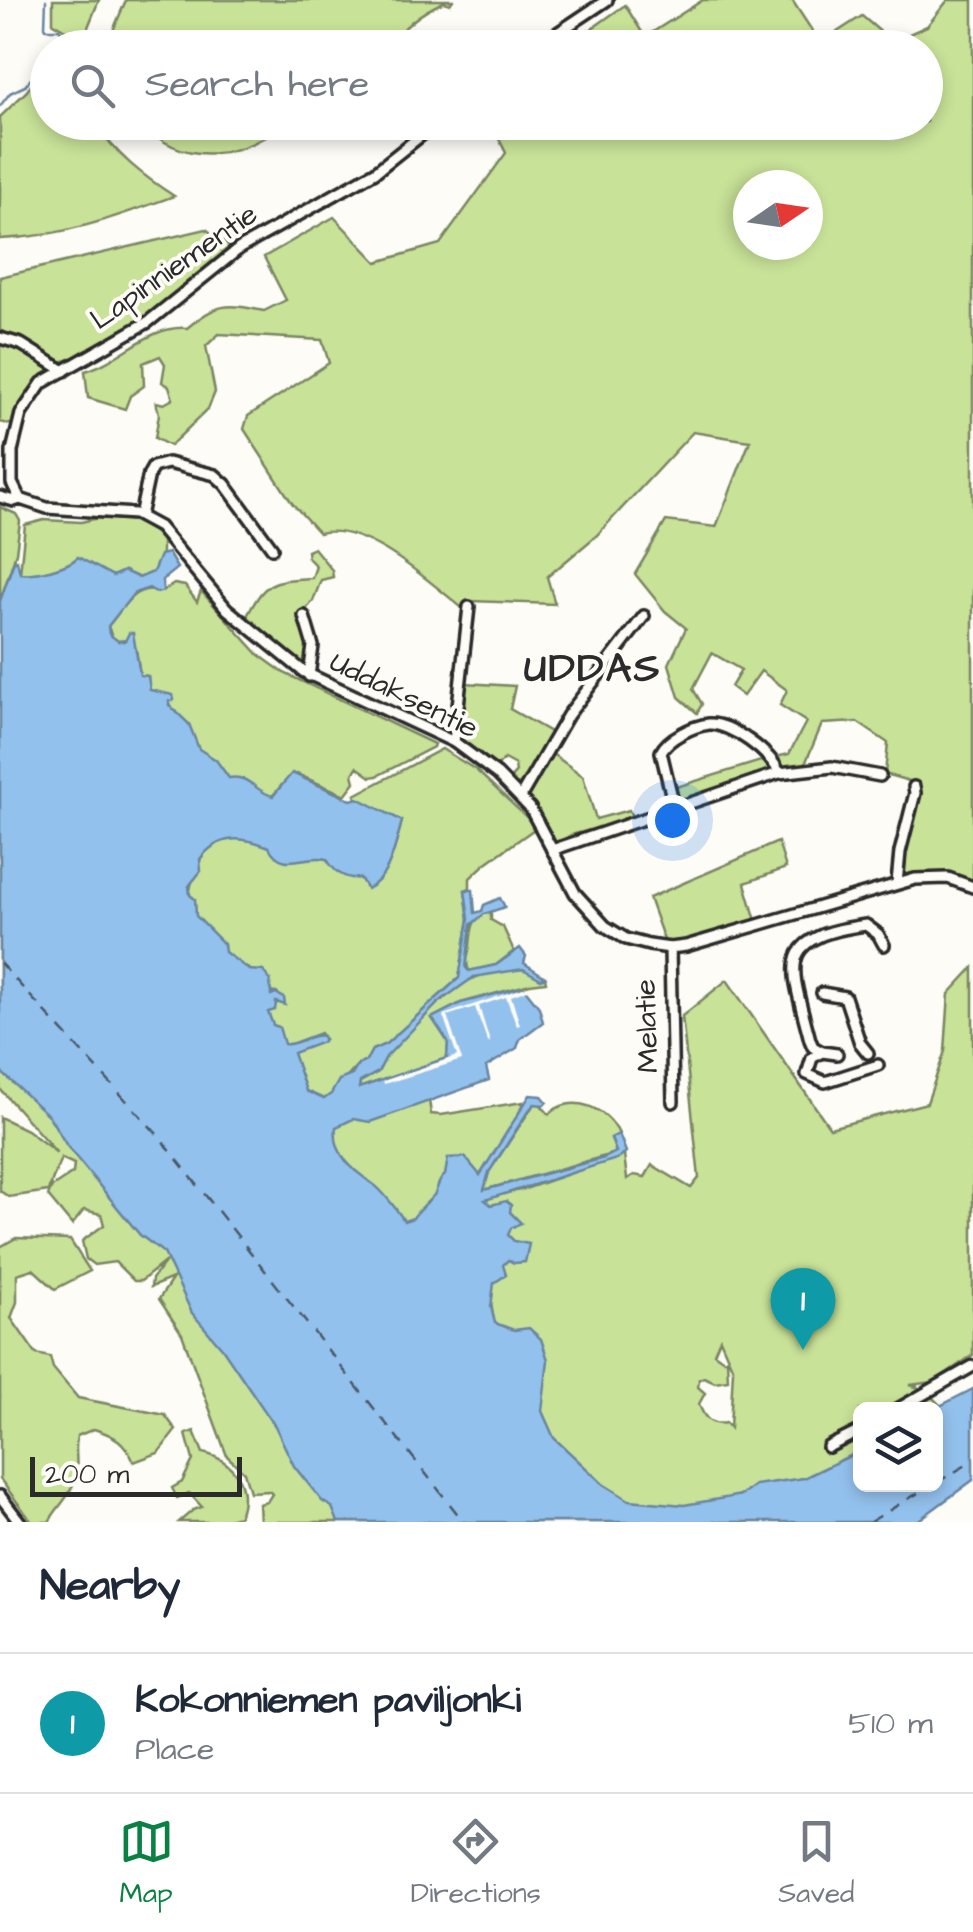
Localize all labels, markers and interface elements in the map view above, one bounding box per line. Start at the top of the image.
search box [30,30,943,140]
icon: search [65,58,120,113]
text: Search here [145,59,369,111]
north arrow [733,170,823,260]
street label: Lapinniementie [82,194,266,340]
street label: Uddaksentie [323,641,485,749]
district label: UDDAS [524,642,662,697]
your location [647,795,698,846]
street label: Melatie [624,978,670,1074]
pin: 1 [770,1268,836,1350]
map controls [853,1402,943,1492]
button: layers [853,1402,943,1492]
scale bar [30,1452,242,1496]
text: 200 m [45,1455,129,1494]
text: Nearby [40,1558,180,1616]
text: Kokonniemen paviljonki [135,1675,521,1727]
text: 1 [70,1701,75,1746]
text: 510 m [848,1701,933,1746]
text: Place [135,1727,214,1772]
tab: Map [119,1814,174,1913]
tab: Directions [411,1814,541,1913]
tab: Saved [778,1814,854,1913]

